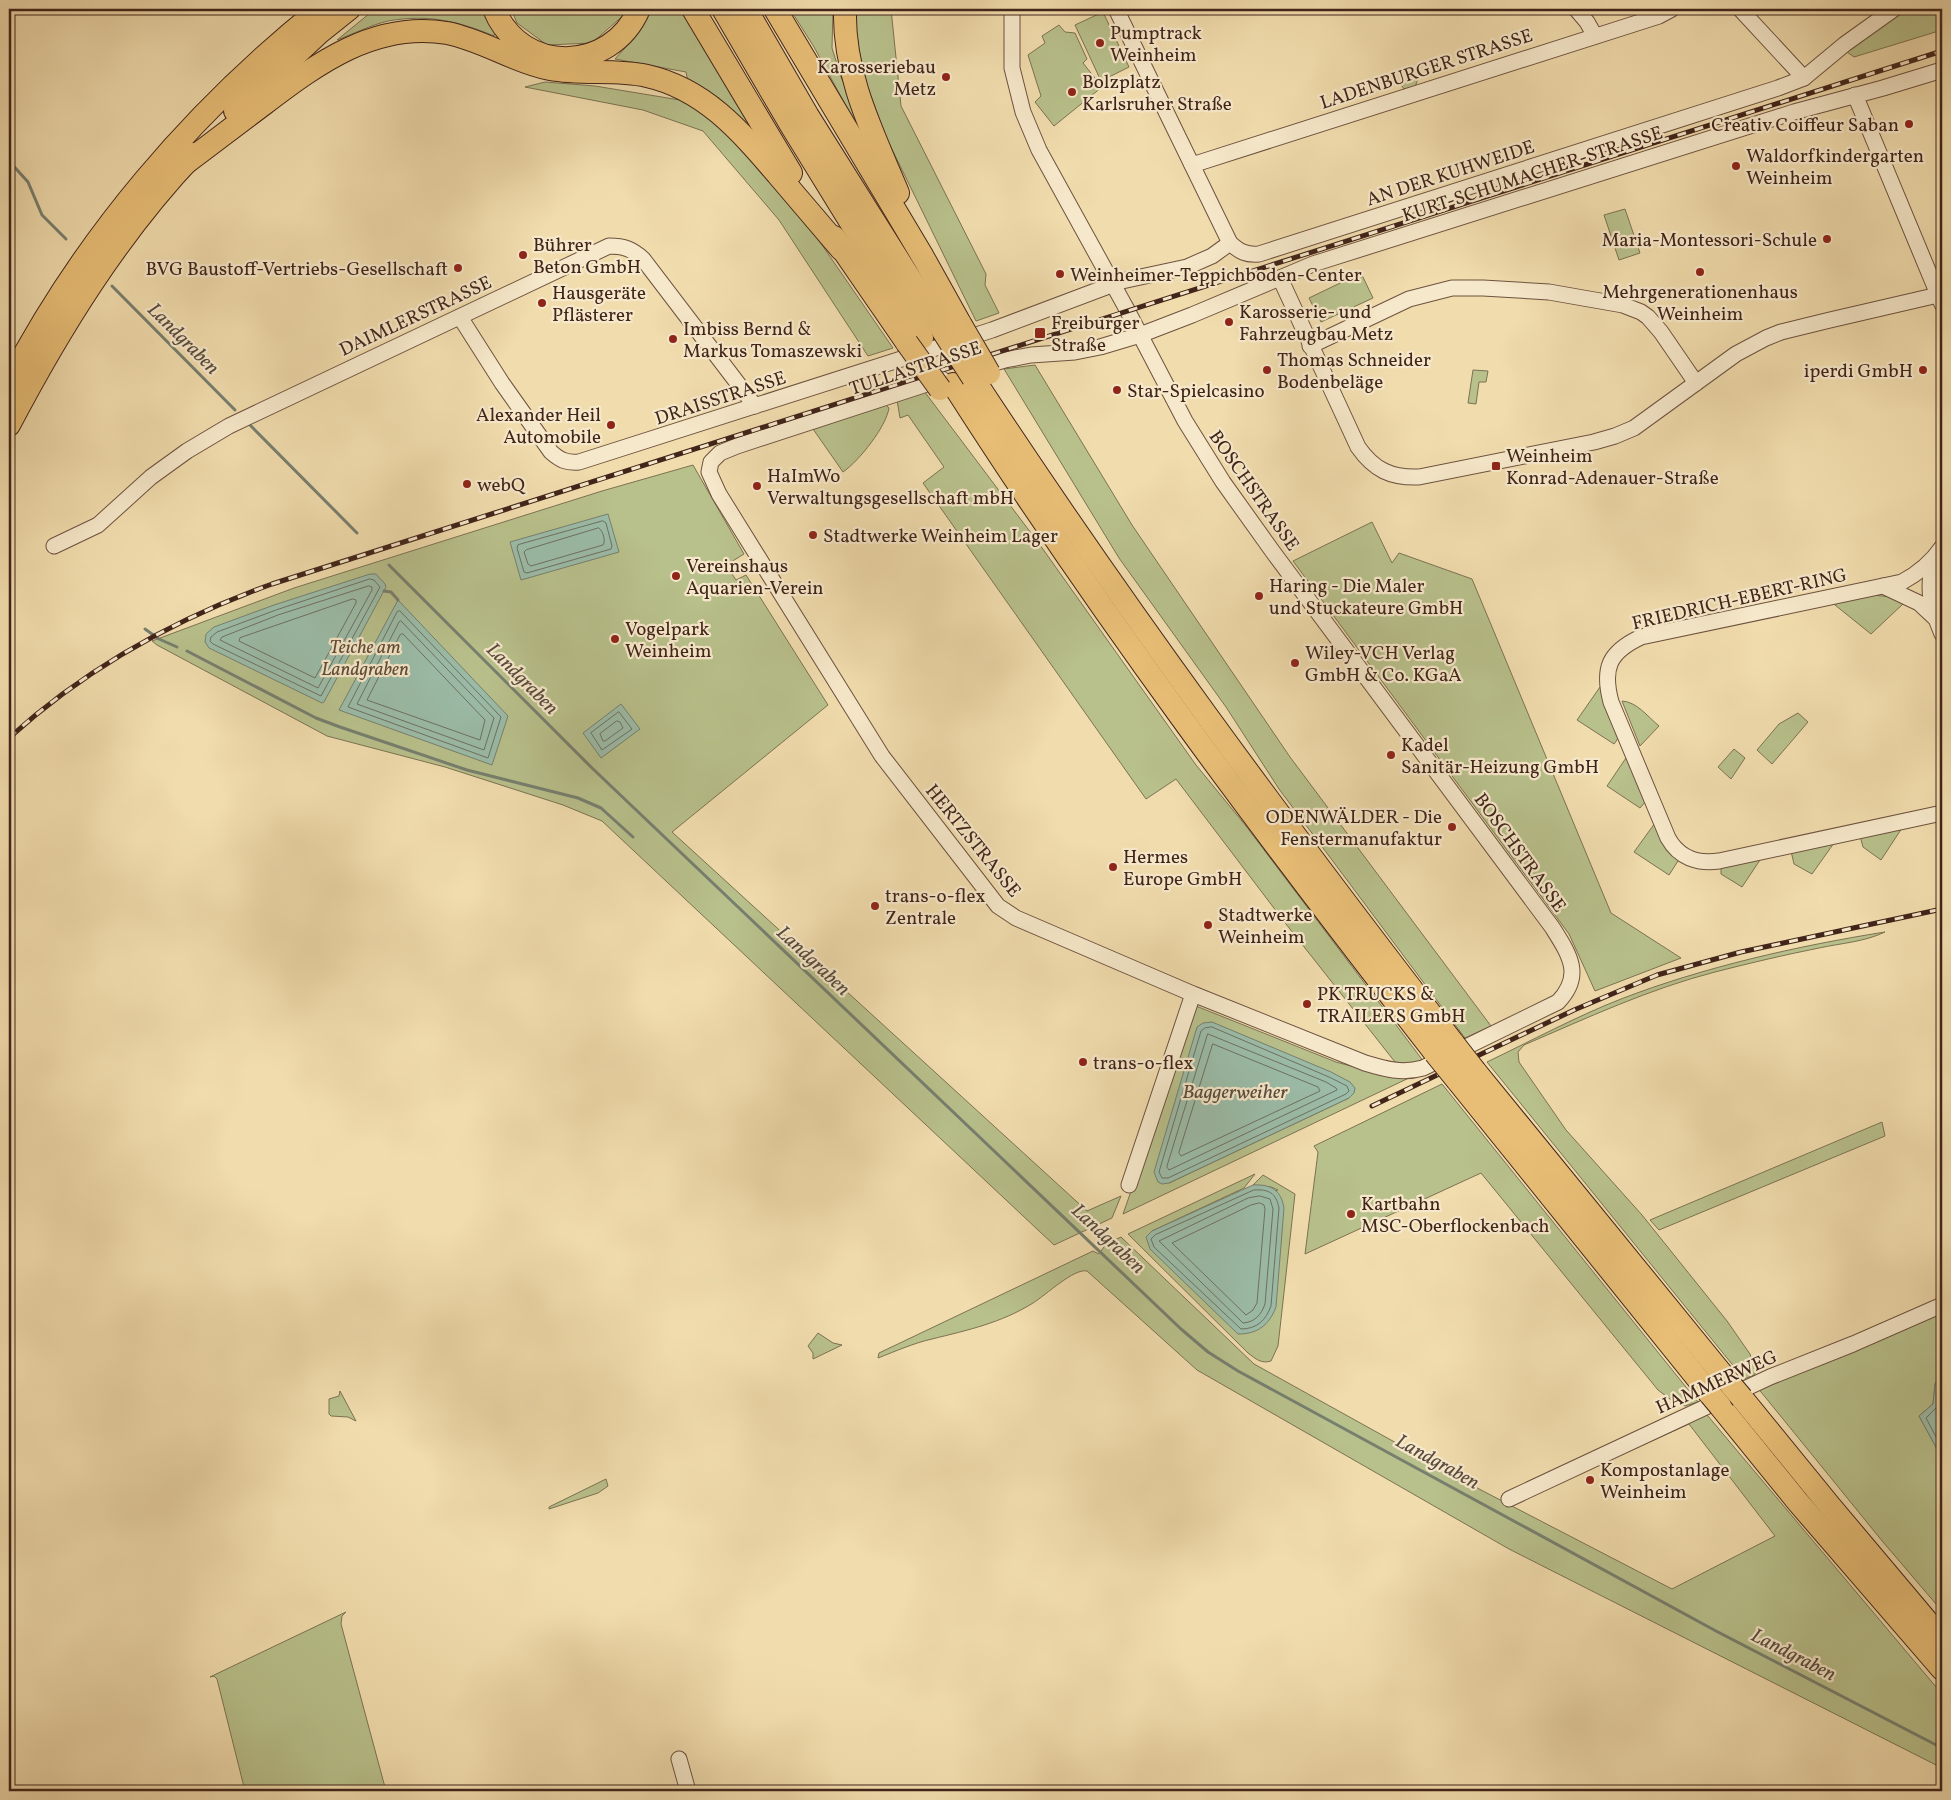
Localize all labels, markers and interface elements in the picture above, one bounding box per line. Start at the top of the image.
place label: Pumptrack Weinheim [1110,21,1202,69]
street label: LADENBURGER STRASSE [1317,23,1536,117]
marker: Pumptrack Weinheim [1094,37,1106,49]
place label: Karosseriebau Metz [817,55,936,103]
place label: Bolzplatz Karlsruher Straße [1082,70,1232,118]
marker: Karosseriebau Metz [940,71,952,83]
marker: Bolzplatz Karlsruher Straße [1066,86,1078,98]
place label: Creativ Coiffeur Saban [1711,113,1899,139]
marker: Creativ Coiffeur Saban [1903,118,1915,130]
street label: KURT-SCHUMACHER-STRASSE [1399,120,1666,229]
street label: AN DER KUHWEIDE [1363,134,1538,213]
place label: Waldorfkindergarten Weinheim [1746,144,1924,192]
marker: Waldorfkindergarten Weinheim [1730,160,1742,172]
place label: Maria-Montessori-Schule [1602,228,1817,254]
place label: Bührer Beton GmbH [533,233,641,281]
marker: Maria-Montessori-Schule [1821,233,1833,245]
marker: Bührer Beton GmbH [517,249,529,261]
place label: BVG Baustoff-Vertriebs-Gesellschaft [146,257,448,283]
marker: BVG Baustoff-Vertriebs-Gesellschaft [452,262,464,274]
place label: Weinheimer-Teppichboden-Center [1070,263,1362,289]
marker: Mehrgenerationenhaus Weinheim [1694,266,1706,278]
marker: Weinheimer-Teppichboden-Center [1054,268,1066,280]
street label: DAIMLERSTRASSE [335,270,496,364]
place label: Mehrgenerationenhaus Weinheim [1602,280,1798,328]
place label: Hausgeräte Pflästerer [552,281,646,329]
water label: Landgraben [140,297,225,382]
marker: Hausgeräte Pflästerer [536,297,548,309]
place label: Karosserie- und Fahrzeugbau Metz [1239,300,1393,348]
place label: Freiburger Straße [1051,311,1140,359]
marker: Karosserie- und Fahrzeugbau Metz [1223,316,1235,328]
place label: Imbiss Bernd & Markus Tomaszewski [683,317,862,365]
marker: Freiburger Straße [1033,326,1047,340]
marker: Imbiss Bernd & Markus Tomaszewski [667,333,679,345]
street label: TULLASTRASSE [846,335,985,403]
place label: Thomas Schneider Bodenbeläge [1277,348,1431,396]
place label: iperdi GmbH [1804,359,1913,385]
marker: Thomas Schneider Bodenbeläge [1261,364,1273,376]
marker: iperdi GmbH [1917,364,1929,376]
street label: DRAISSTRASSE [652,365,790,432]
place label: Star-Spielcasino [1127,379,1265,405]
marker: Star-Spielcasino [1111,384,1123,396]
place label: Alexander Heil Automobile [476,403,601,451]
marker: Alexander Heil Automobile [605,419,617,431]
street label: BOSCHSTRASSE [1202,426,1305,557]
place label: Weinheim Konrad-Adenauer-Straße [1506,444,1719,492]
marker: Weinheim Konrad-Adenauer-Straße [1490,460,1502,472]
place label: HaImWo Verwaltungsgesellschaft mbH [767,464,1014,512]
place label: webQ [477,473,526,499]
marker: webQ [461,478,473,490]
marker: HaImWo Verwaltungsgesellschaft mbH [751,480,763,492]
place label: Stadtwerke Weinheim Lager [823,524,1058,550]
marker: Stadtwerke Weinheim Lager [807,529,819,541]
place label: Vereinshaus Aquarien-Verein [686,554,824,602]
street label: FRIEDRICH-EBERT-RING [1629,563,1850,637]
marker: Vereinshaus Aquarien-Verein [670,570,682,582]
place label: Haring - Die Maler und Stuckateure GmbH [1269,574,1463,622]
marker: Haring - Die Maler und Stuckateure GmbH [1253,590,1265,602]
place label: Vogelpark Weinheim [625,617,712,665]
marker: Vogelpark Weinheim [609,633,621,645]
park label: Teiche am Landgraben [321,635,409,683]
water label: Landgraben [479,637,564,722]
place label: Wiley-VCH Verlag GmbH & Co. KGaA [1305,641,1462,689]
marker: Wiley-VCH Verlag GmbH & Co. KGaA [1289,657,1301,669]
place label: Kadel Sanitär-Heizung GmbH [1401,733,1599,781]
marker: Kadel Sanitär-Heizung GmbH [1385,749,1397,761]
street label: HERTZSTRASSE [919,779,1026,903]
street label: BOSCHSTRASSE [1467,788,1572,918]
place label: ODENWÄLDER - Die Fenstermanufaktur [1266,805,1442,853]
marker: ODENWÄLDER - Die Fenstermanufaktur [1446,821,1458,833]
place label: Hermes Europe GmbH [1123,845,1242,893]
marker: Hermes Europe GmbH [1107,861,1119,873]
place label: trans-o-flex Zentrale [885,884,985,932]
marker: trans-o-flex Zentrale [869,900,881,912]
place label: Stadtwerke Weinheim [1218,903,1313,951]
marker: Stadtwerke Weinheim [1202,919,1214,931]
water label: Landgraben [769,920,856,1003]
place label: PK TRUCKS & TRAILERS GmbH [1317,982,1465,1030]
marker: PK TRUCKS & TRAILERS GmbH [1301,998,1313,1010]
place label: trans-o-flex [1093,1051,1193,1077]
marker: trans-o-flex [1077,1056,1089,1068]
water label: Baggerweiher [1182,1079,1288,1107]
place label: Kartbahn MSC-Oberflockenbach [1361,1192,1550,1240]
water label: Landgraben [1064,1198,1151,1281]
marker: Kartbahn MSC-Oberflockenbach [1345,1208,1357,1220]
street label: HAMMERWEG [1652,1344,1782,1421]
water label: Landgraben [1390,1428,1484,1497]
place label: Kompostanlage Weinheim [1600,1458,1730,1506]
marker: Kompostanlage Weinheim [1584,1474,1596,1486]
water label: Landgraben [1746,1622,1840,1689]

